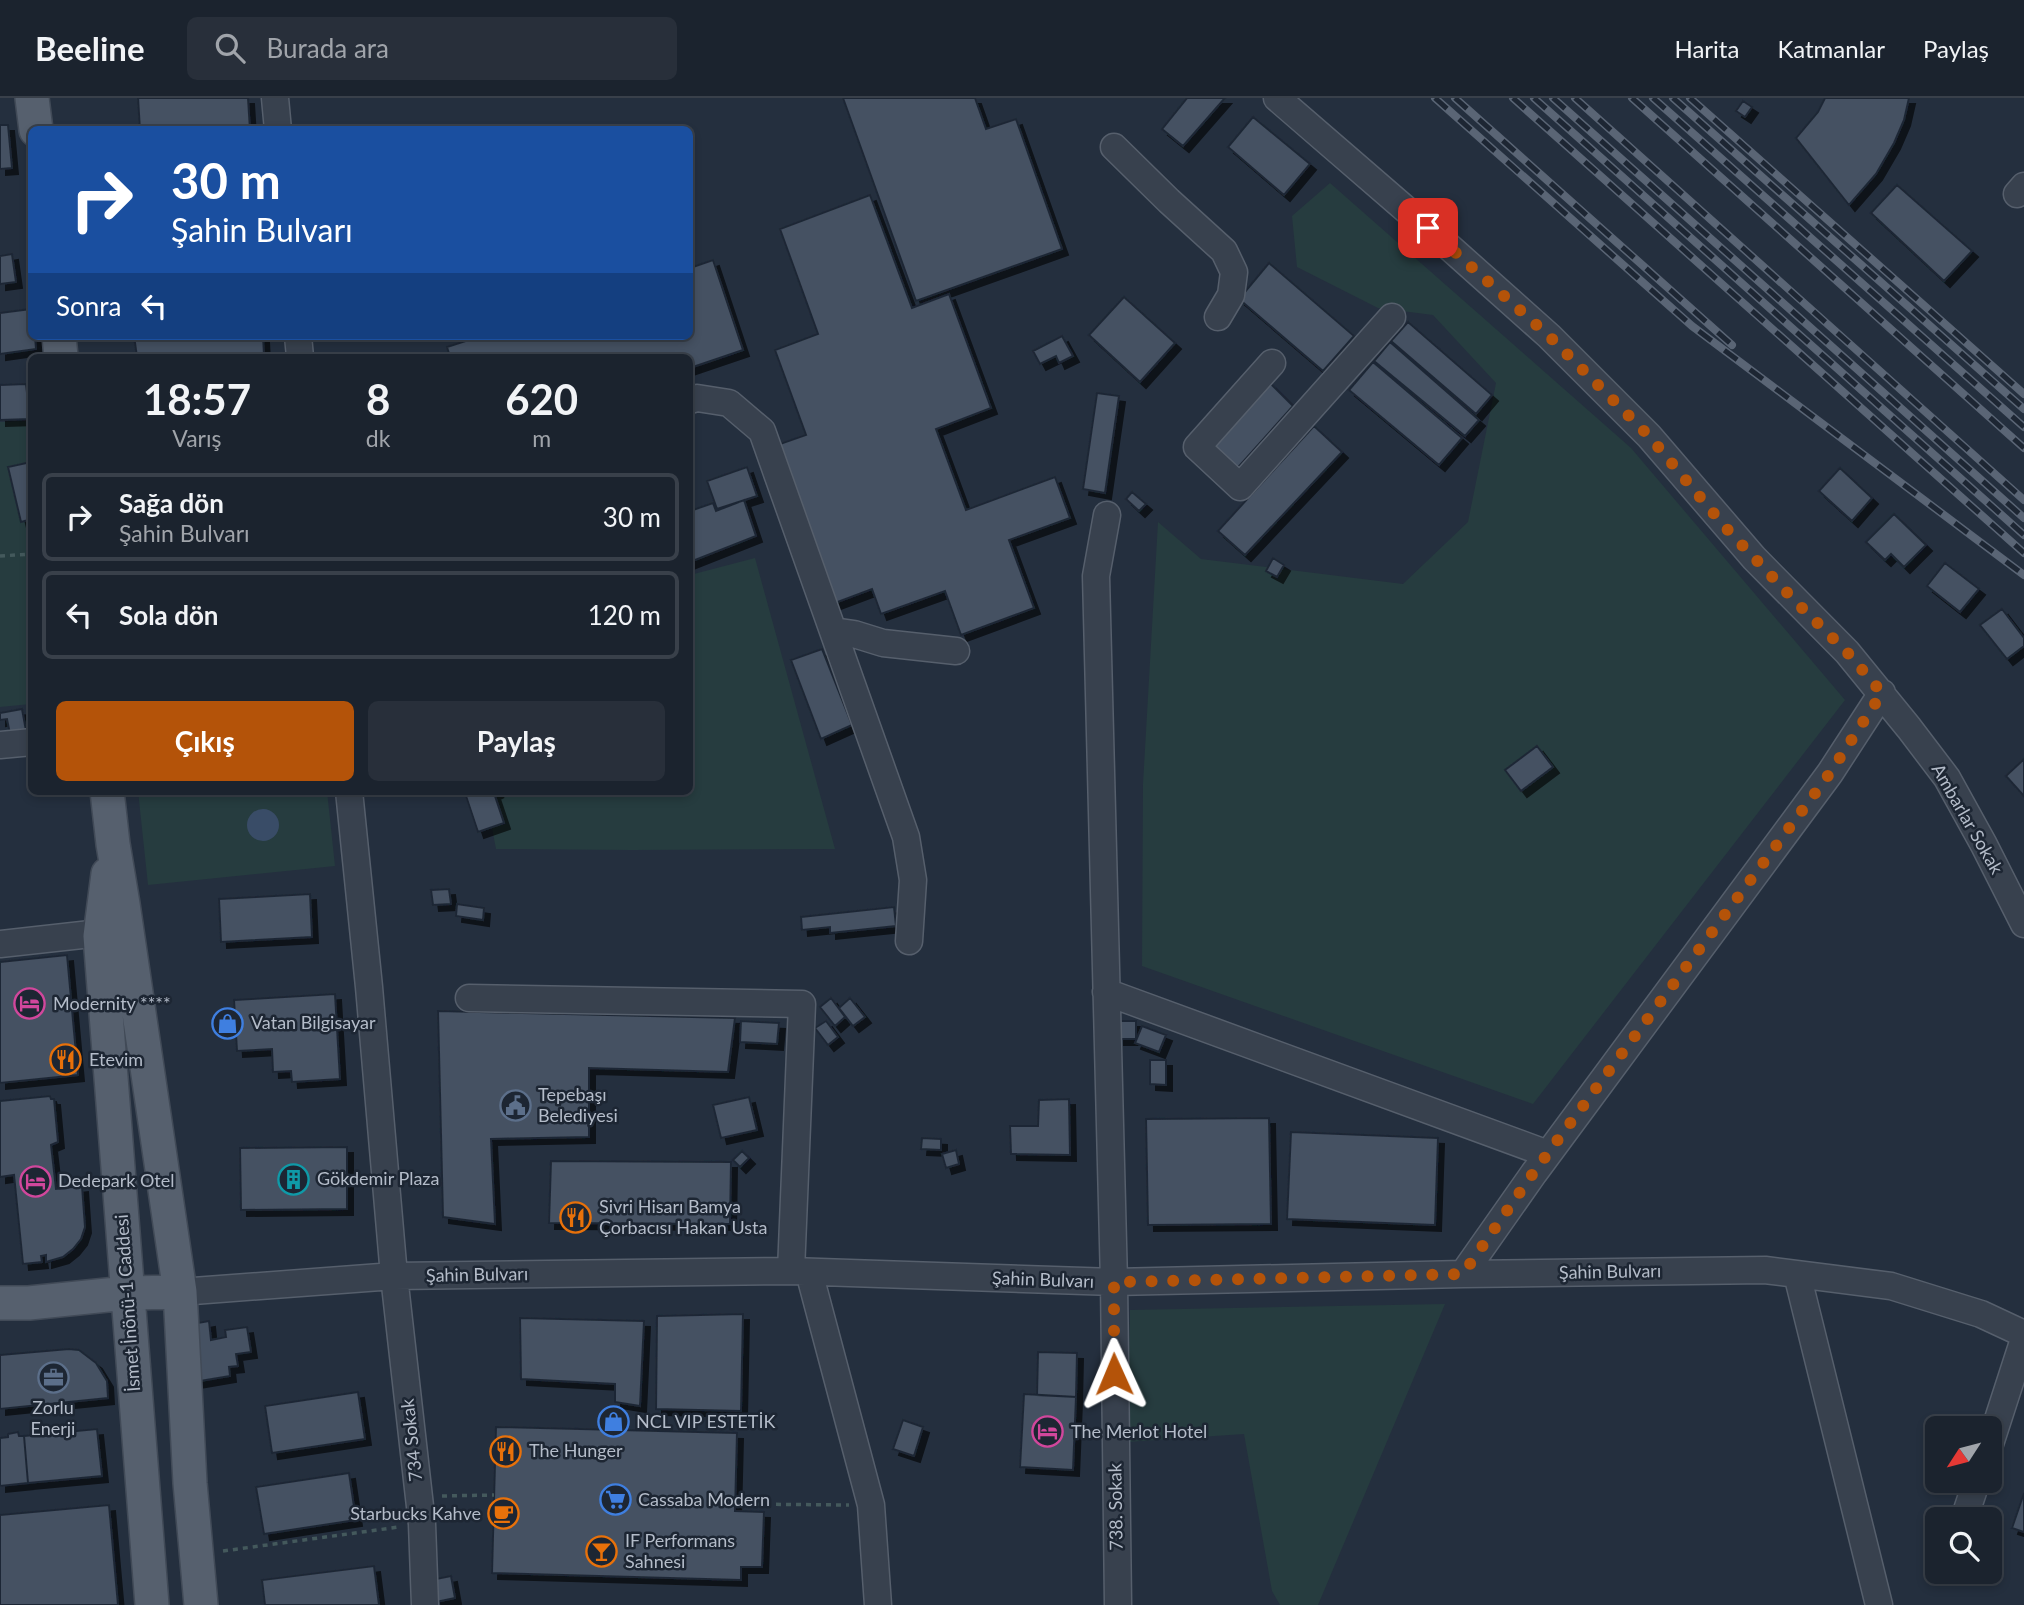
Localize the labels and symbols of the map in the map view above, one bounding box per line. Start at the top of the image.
pin [1398,198,1458,258]
street label: Ambarlar Sokak [1927,759,2009,878]
hotel icon: Modernity **** [13,987,47,1021]
place label: Modernity **** [53,992,171,1014]
shop icon: Vatan Bilgisayar [211,1006,245,1040]
place label: Vatan Bilgisayar [251,1011,376,1033]
restaurant icon: Etevim [49,1043,83,1077]
place label: Etevim [89,1048,143,1070]
place label: Tepebaşı Belediyesi [538,1083,618,1126]
public building icon: Tepebaşı Belediyesi [498,1088,532,1122]
building icon: Gökdemir Plaza [277,1162,311,1196]
hotel icon: Dedepark Otel [18,1164,52,1198]
place label: Gökdemir Plaza [317,1167,439,1189]
place label: Dedepark Otel [58,1169,175,1191]
place label: Sivri Hisarı Bamya Çorbacısı Hakan Usta [599,1195,767,1238]
restaurant icon: Sivri Hisarı Bamya Çorbacısı Hakan Usta [559,1200,593,1234]
street label: İsmet İnönü-1 Caddesi [110,1214,144,1392]
street label: Şahin Bulvarı [1559,1259,1661,1283]
street label: Şahin Bulvarı [426,1262,528,1286]
street label: Şahin Bulvarı [992,1266,1095,1292]
position arrow [1077,1337,1151,1411]
office icon: Zorlu Enerji [36,1360,70,1394]
place label: Zorlu Enerji [31,1396,75,1439]
street label: 734 Sokak [396,1397,426,1483]
shop icon: NCL VIP ESTETİK [596,1405,630,1439]
place label: NCL VIP ESTETİK [636,1410,775,1432]
hotel icon: The Merlot Hotel [1031,1415,1065,1449]
north arrow [1925,1416,2002,1493]
place label: The Merlot Hotel [1071,1420,1207,1442]
restaurant icon: The Hunger [489,1434,523,1468]
place label: The Hunger [529,1439,623,1461]
street label: 738. Sokak [1103,1462,1127,1551]
supermarket icon: Cassaba Modern [598,1483,632,1517]
place label: Cassaba Modern [638,1488,770,1510]
cafe icon: Starbucks Kahve [487,1497,521,1531]
place label: Starbucks Kahve [350,1502,481,1524]
place label: IF Performans Sahnesi [625,1529,735,1572]
bar icon: IF Performans Sahnesi [585,1534,619,1568]

